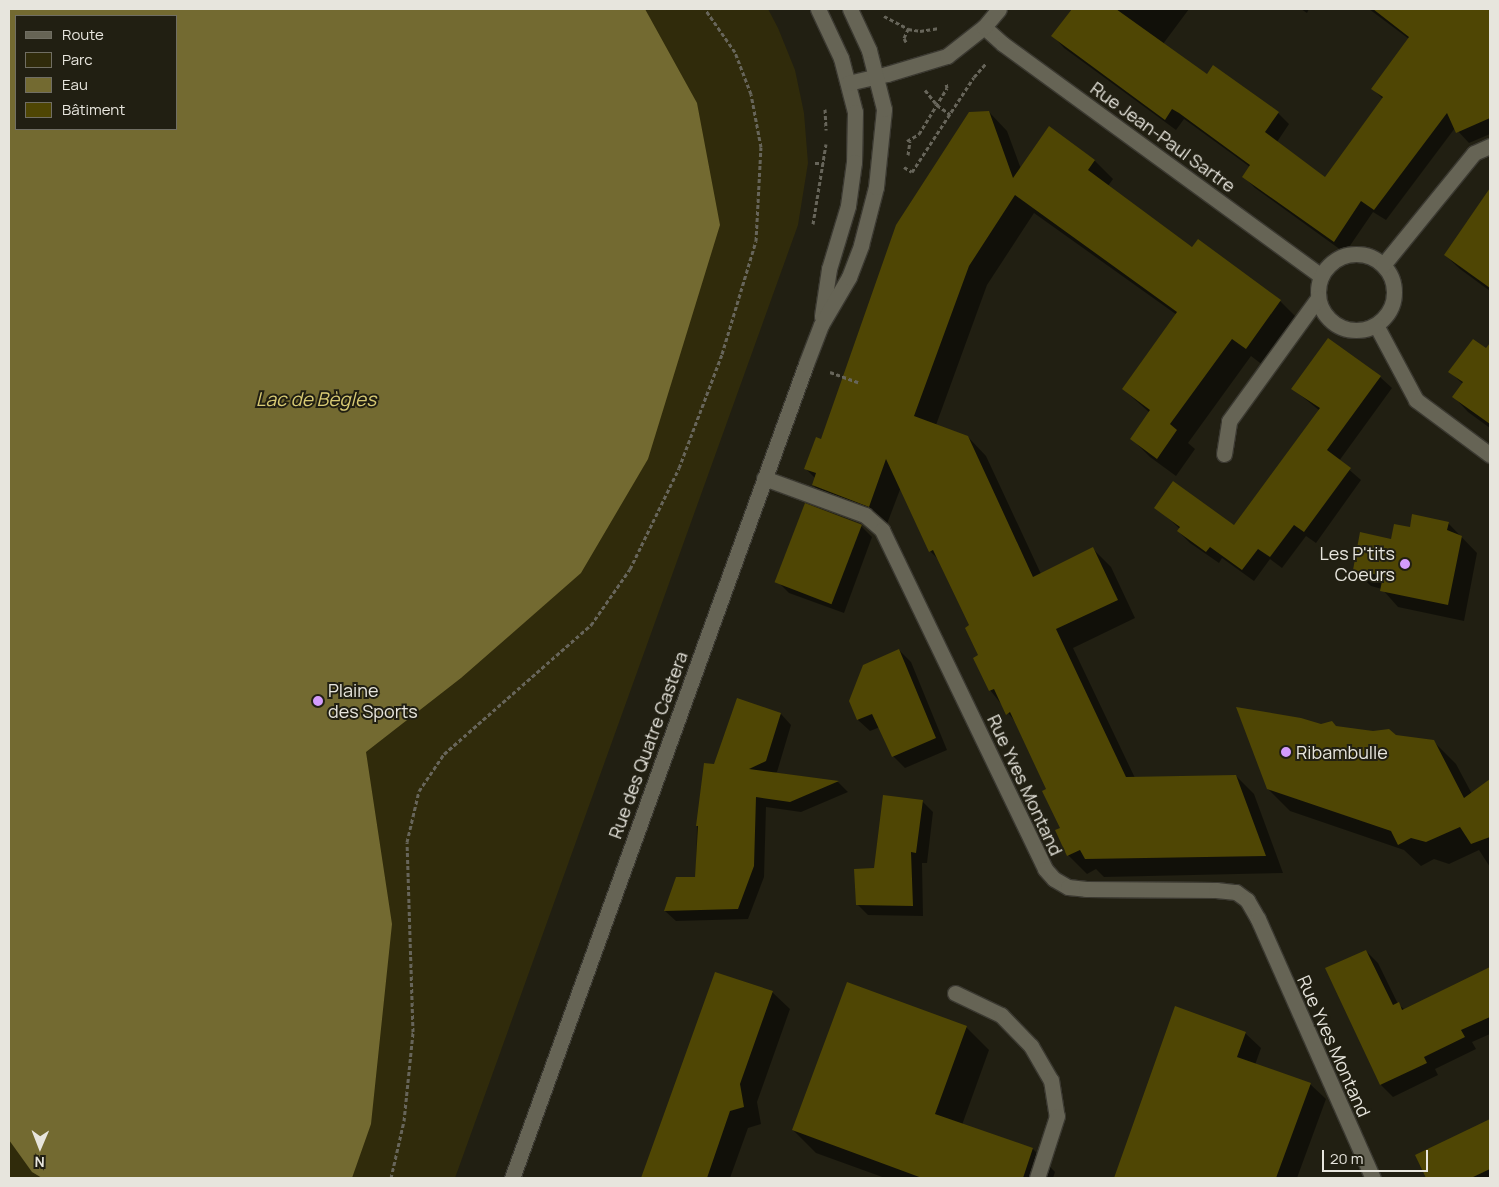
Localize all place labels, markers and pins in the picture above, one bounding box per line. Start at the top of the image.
place label: Les P'tits Coeurs [1319,543,1395,586]
marker: Les P'tits Coeurs [1399,558,1411,570]
place label: Plaine des Sports [328,680,418,722]
marker: Plaine des Sports [312,695,324,707]
place label: Ribambulle [1296,741,1388,763]
marker: Ribambulle [1280,746,1292,758]

